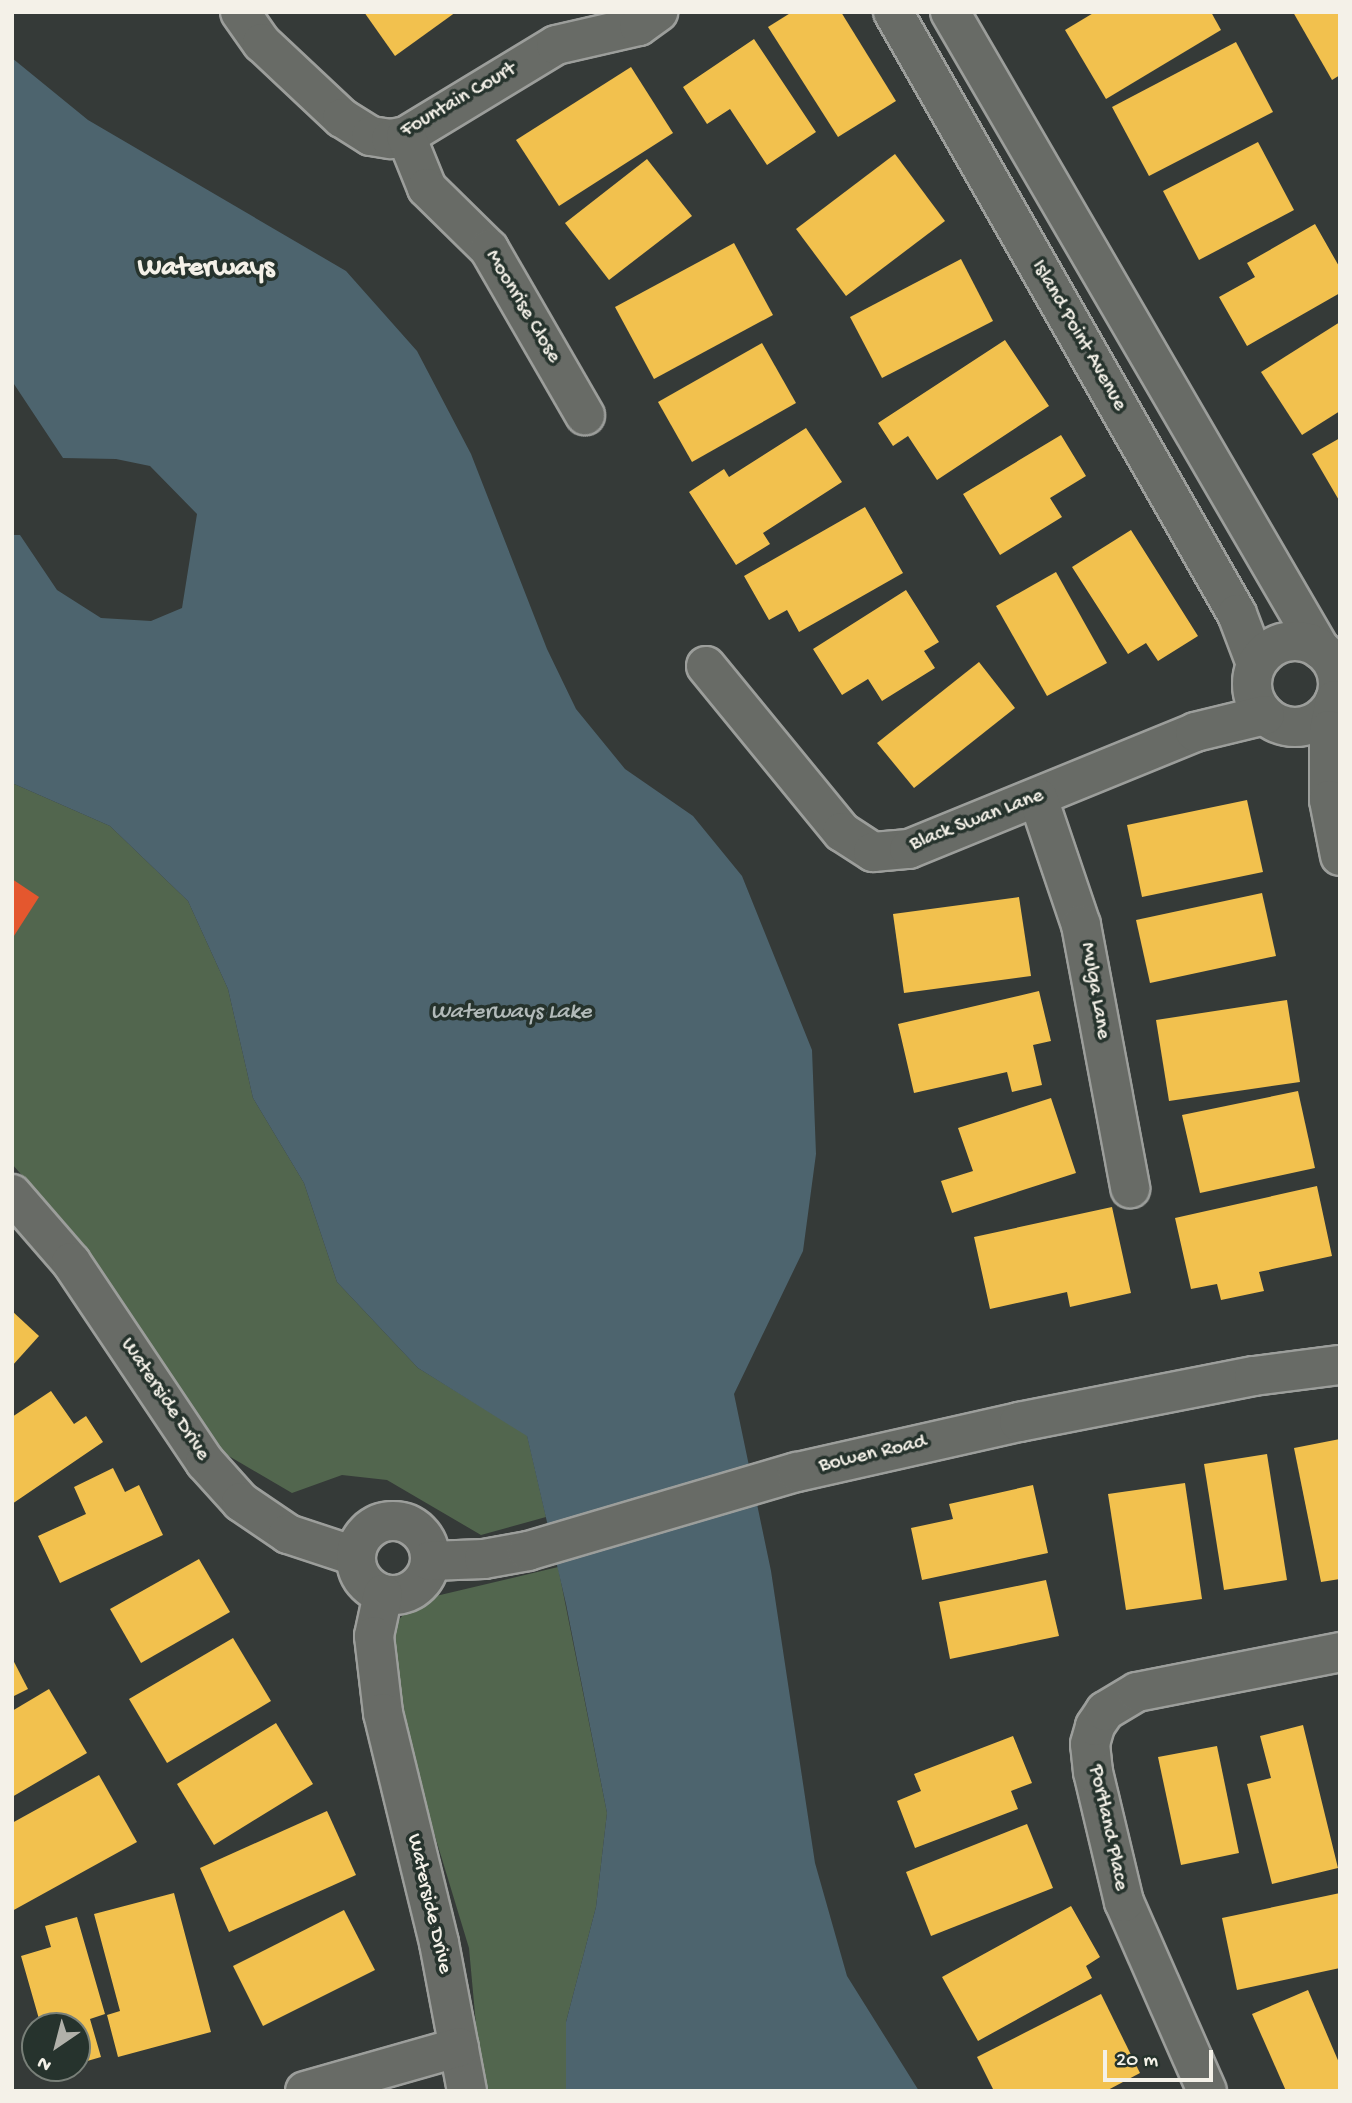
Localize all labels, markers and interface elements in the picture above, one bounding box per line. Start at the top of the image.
street label: Fountain Court [397,58,521,144]
street label: Moonrise Close [478,246,566,368]
district label: Waterways [138,252,274,286]
street label: Island Point Avenue [1025,256,1131,416]
street label: Black Swan Lane [907,784,1047,858]
street label: Mulga Lane [1073,941,1115,1041]
water label: Waterways Lake [431,999,591,1027]
street label: Waterside Drive [114,1334,214,1466]
street label: Bowen Road [817,1430,929,1480]
street label: Portland Place [1081,1763,1133,1893]
street label: Waterside Drive [400,1832,456,1976]
north arrow [21,2012,91,2082]
scale bar [1107,2036,1217,2080]
text: 20 m [1116,2049,1158,2074]
text: N [33,2050,56,2076]

